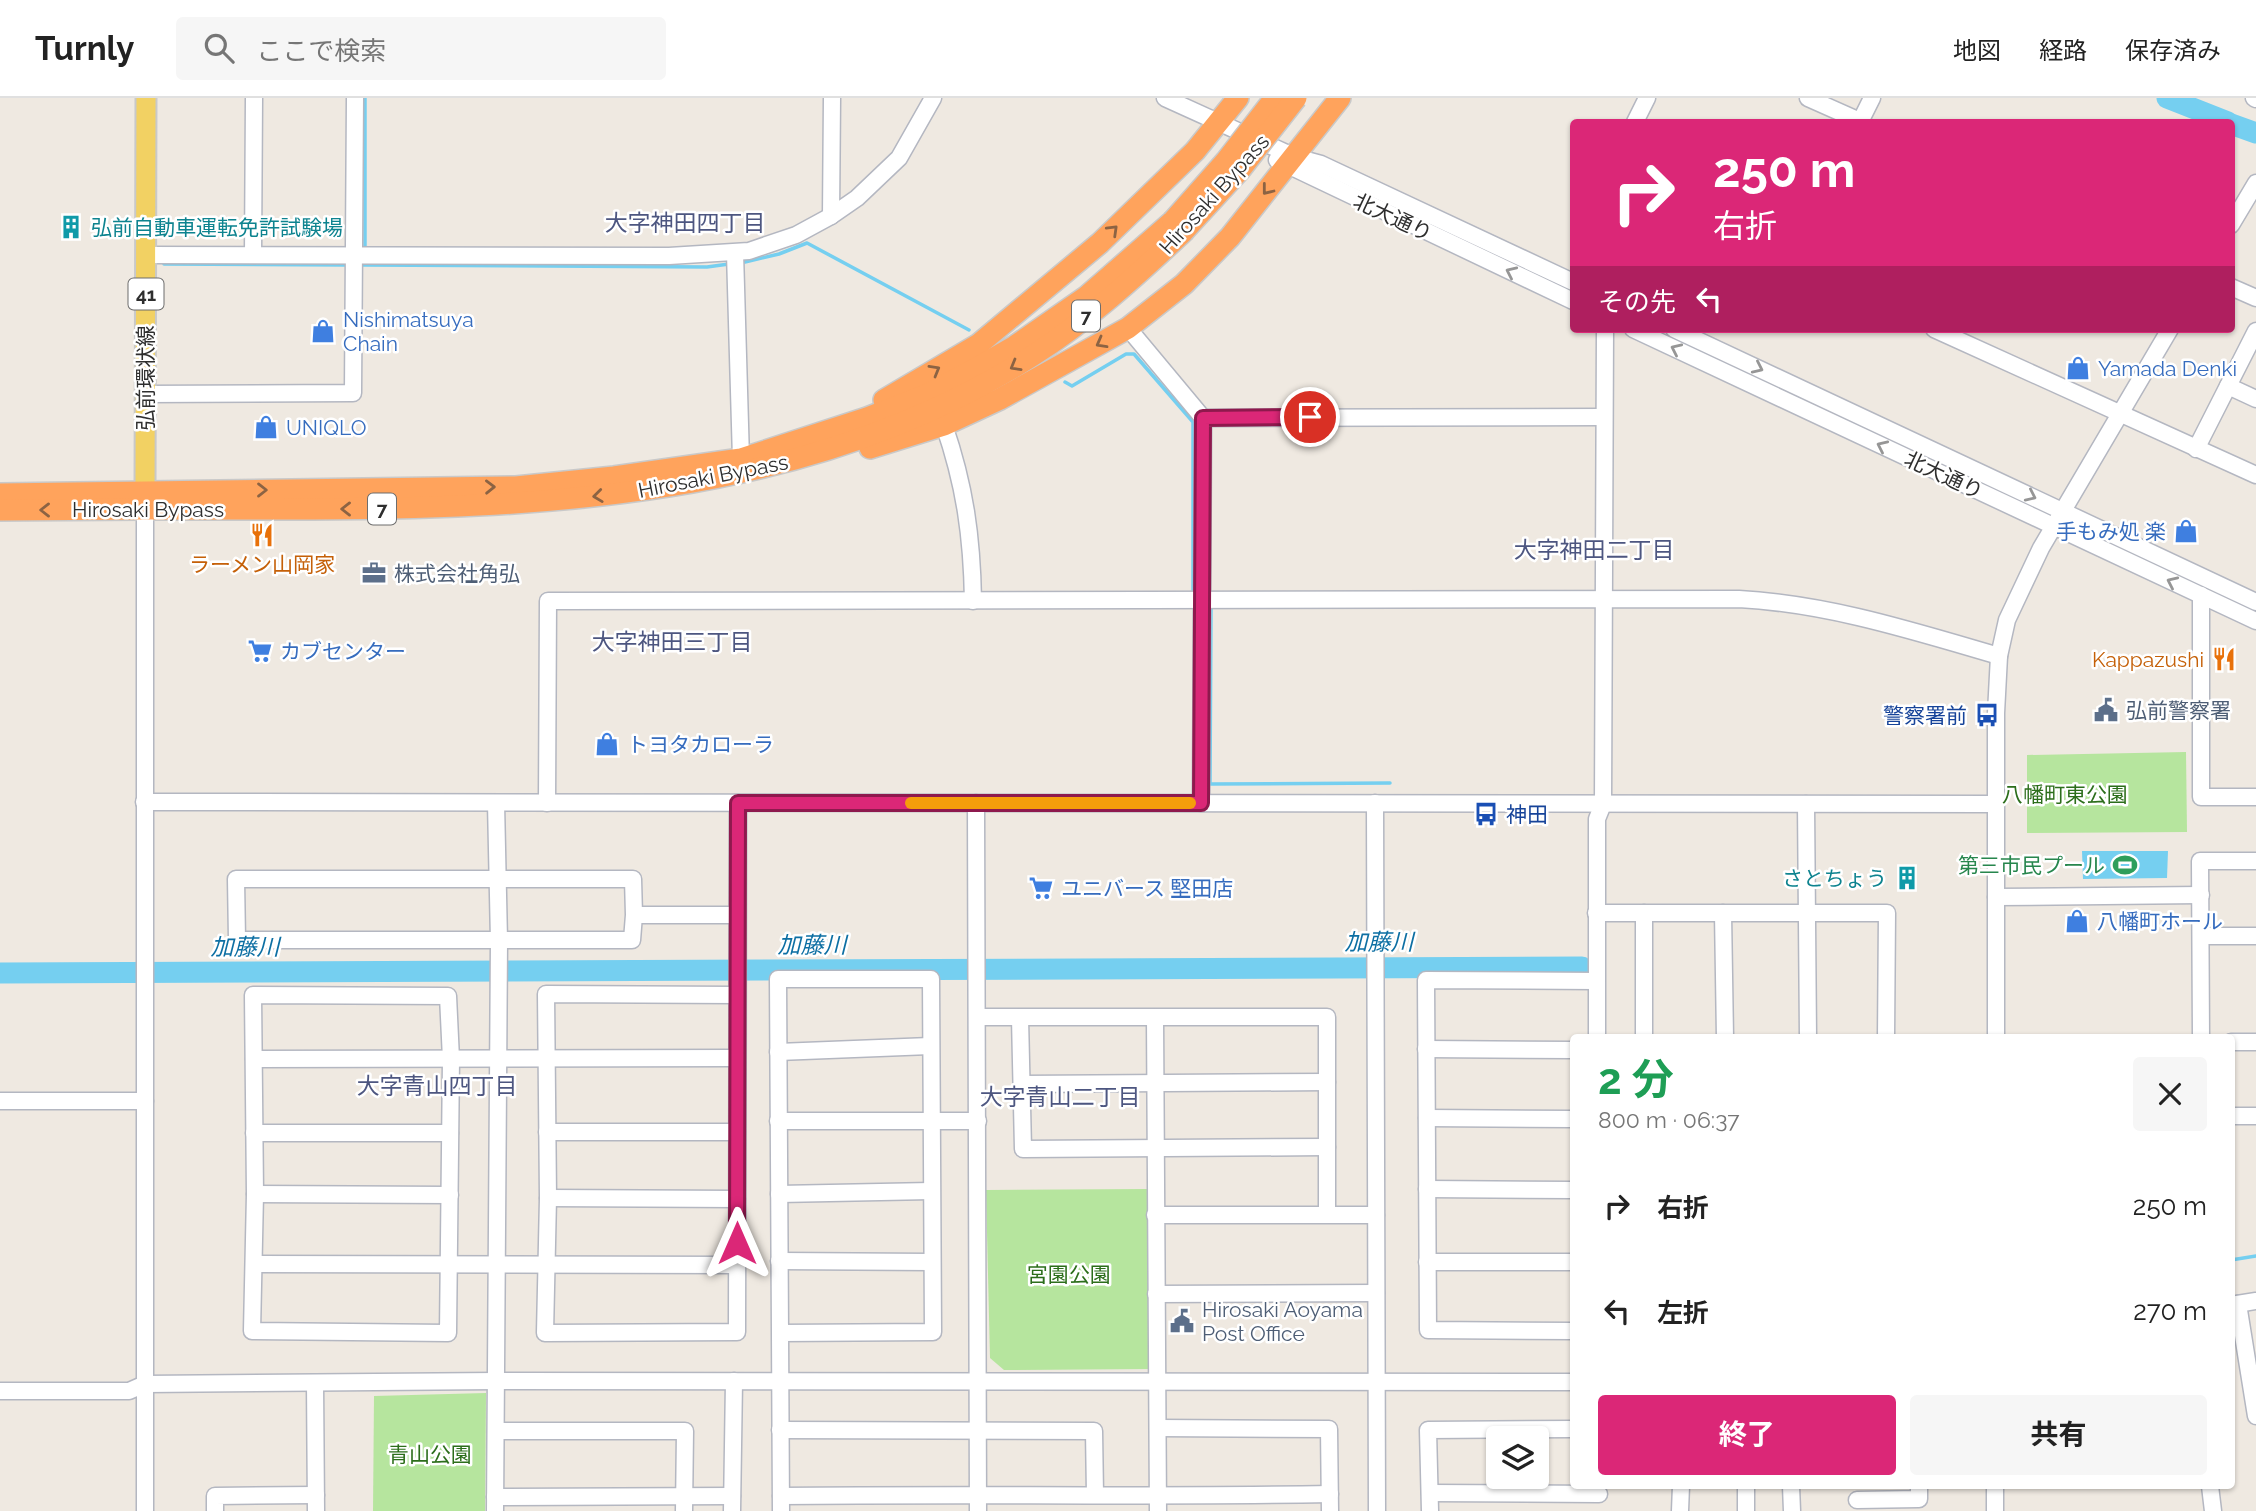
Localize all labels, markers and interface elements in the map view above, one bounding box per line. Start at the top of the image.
search box [176,17,666,80]
text: Turnly [35,29,134,68]
icon: search [200,29,238,67]
text: ここで検索 [256,36,386,66]
text: 地図 [1953,36,2001,65]
text: 経路 [2039,36,2087,65]
text: 保存済み [2125,36,2221,65]
street label: Hirosaki Bypass [1154,129,1274,259]
text: 250 m [1713,141,1855,198]
icon: right [1598,147,1689,238]
one-way arrow [1263,183,1276,195]
street label: 北大通り [1350,188,1436,246]
text: 右折 [1713,207,1777,244]
district label: 大字神田四丁目 [605,209,766,236]
building icon: 弘前自動車運転免許試験場 [57,213,85,241]
place label: 弘前自動車運転免許試験場 [91,215,343,240]
one-way arrow [1105,226,1118,239]
one-way arrow [1506,266,1519,280]
road number: 41 [128,278,164,310]
icon: left [1690,280,1728,318]
text: その先 [1598,287,1676,317]
road number: 7 [1072,300,1100,331]
place label: Nishimatsuya Chain [343,307,474,356]
shop icon: Nishimatsuya Chain [309,317,337,345]
street label: 弘前環状線 [133,326,158,431]
one-way arrow [1096,335,1109,348]
one-way arrow [1671,343,1683,357]
shop icon: Yamada Denki [2064,354,2092,382]
place label: Yamada Denki [2098,356,2237,381]
one-way arrow [1010,357,1023,370]
one-way arrow [1751,360,1763,374]
one-way arrow [927,366,940,379]
pin [1280,387,1340,447]
icon: arrive [1291,398,1329,436]
shop icon: UNIQLO [252,413,280,441]
place label: UNIQLO [286,415,366,440]
one-way arrow [1877,440,1889,454]
street label: 北大通り [1901,446,1987,504]
street label: Hirosaki Bypass [636,449,790,503]
one-way arrow [484,480,495,495]
one-way arrow [257,482,268,498]
one-way arrow [2024,488,2036,502]
one-way arrow [592,489,604,504]
road number: 7 [368,494,396,524]
street label: Hirosaki Bypass [72,497,224,522]
one-way arrow [340,501,351,517]
one-way arrow [39,502,50,518]
shop icon: 手もみ処 楽 [2172,517,2200,545]
place label: 手もみ処 楽 [2056,519,2166,544]
restaurant icon: ラーメン山岡家 [248,521,276,549]
district label: 大字神田二丁目 [1514,536,1675,563]
place label: ラーメン山岡家 [189,552,335,577]
office icon: 株式会社角弘 [360,559,388,587]
place label: 株式会社角弘 [394,561,520,586]
one-way arrow [2167,576,2179,590]
district label: 大字神田三丁目 [592,628,753,655]
supermarket icon: カブセンター [246,637,274,665]
place label: カブセンター [280,639,406,664]
restaurant icon: Kappazushi [2210,645,2238,673]
place label: Kappazushi [2092,647,2204,672]
public building icon: 弘前警察署 [2092,696,2120,724]
place label: 弘前警察署 [2126,698,2231,723]
bus stop icon: 警察署前 [1973,701,2001,729]
place label: 警察署前 [1883,703,1967,728]
shop icon: トヨタカローラ [593,730,621,758]
place label: トヨタカローラ [627,732,774,757]
park label: 八幡町東公園 [2002,782,2128,807]
bus stop icon: 神田 [1472,800,1500,828]
place label: 神田 [1506,802,1548,827]
sports icon: 第三市民プール [2111,851,2139,879]
place label: 第三市民プール [1958,853,2105,878]
building icon: さとちょう [1893,864,1921,892]
place label: さとちょう [1782,866,1887,891]
supermarket icon: ユニバース 堅田店 [1027,874,1055,902]
place label: ユニバース 堅田店 [1061,876,1233,901]
shop icon: 八幡町ホール [2063,907,2091,935]
place label: 八幡町ホール [2097,909,2223,934]
water label: 加藤川 [1345,928,1417,955]
water label: 加藤川 [778,931,850,958]
water label: 加藤川 [211,933,283,960]
text: 2 分 [1598,1055,1674,1104]
button: close [2133,1057,2207,1131]
district label: 大字青山四丁目 [357,1072,518,1099]
district label: 大字青山二丁目 [980,1083,1141,1110]
text: 800 m · 06:37 [1598,1106,1740,1133]
icon: right [1598,1187,1636,1225]
text: 250 m [2133,1191,2207,1221]
text: 右折 [1657,1193,1709,1223]
position arrow [700,1206,774,1280]
park label: 宮園公園 [1027,1262,1111,1287]
icon: left [1598,1292,1636,1330]
text: 270 m [2133,1296,2207,1326]
place label: Hirosaki Aoyama Post Office [1202,1297,1363,1346]
text: 左折 [1657,1298,1709,1328]
public building icon: Hirosaki Aoyama Post Office [1168,1307,1196,1335]
button: 終了 [1598,1395,1896,1475]
button: 共有 [1910,1395,2207,1475]
map controls [1486,1426,1549,1489]
button: layers [1486,1426,1549,1489]
park label: 青山公園 [388,1442,472,1467]

